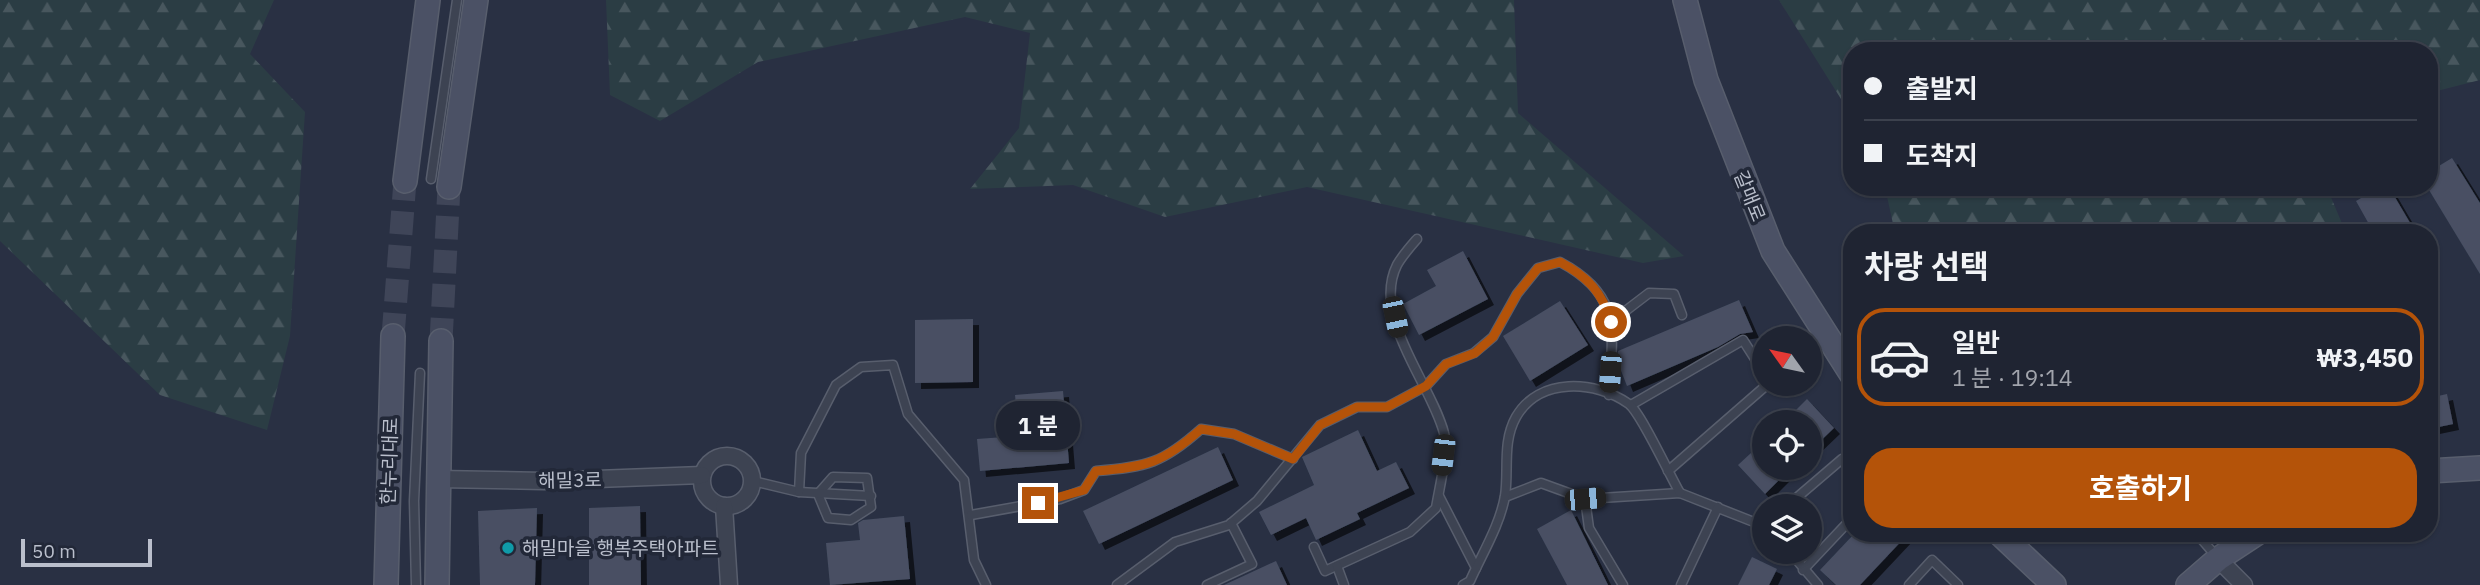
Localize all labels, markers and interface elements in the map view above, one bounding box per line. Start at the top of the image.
text: 출발지 [1906,71,1978,105]
text: 도착지 [1906,138,1978,172]
street label: 갈매로 [1729,167,1771,225]
text: 차량 선택 [1864,245,1989,287]
car [1381,294,1410,340]
route start [1595,306,1627,338]
text: 일반 [1952,325,2000,359]
north arrow [1752,326,1822,396]
map controls [1752,326,1822,564]
icon: car [1868,326,1931,389]
text: ₩3,450 [2316,340,2413,374]
car [1599,350,1622,394]
text: 1 분 · 19:14 [1952,362,2073,392]
callout: 1 분 [996,402,1080,450]
text: 1 분 [1018,410,1058,440]
button: locate [1752,410,1822,480]
street label: 한누리대로 [375,417,403,505]
car [1431,433,1456,477]
button: 호출하기 [1864,448,2417,528]
street label: 해밀3로 [538,467,602,493]
route end [1022,487,1054,519]
car [1564,487,1607,511]
button: layers [1752,494,1822,564]
scale bar [21,536,152,568]
place label: 해밀마을 행복주택아파트 [522,536,719,560]
text: 50 m [32,539,76,563]
marker: 해밀마을 행복주택아파트 [500,540,516,556]

